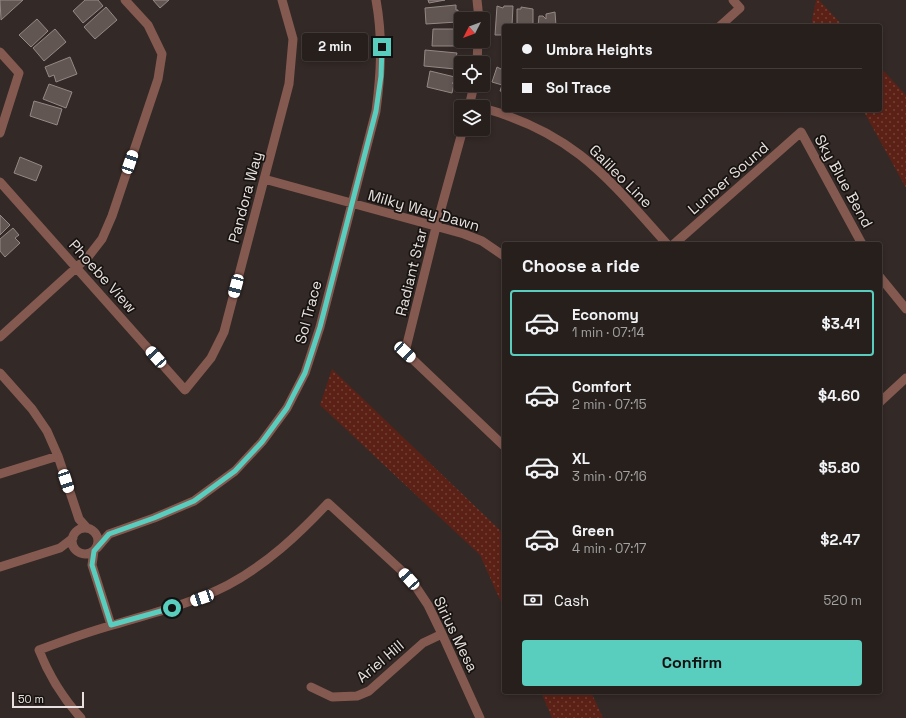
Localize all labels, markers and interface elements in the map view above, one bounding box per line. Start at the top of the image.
north arrow [454,12,490,48]
map controls [454,12,490,136]
callout: 2 min [302,33,368,61]
text: 2 min [318,38,352,55]
route end [373,38,391,56]
text: Umbra Heights [546,40,653,59]
button: locate [454,56,490,92]
text: Sol Trace [546,78,611,97]
button: layers [454,100,490,136]
street label: Sky Blue Bend [811,131,877,231]
street label: Lunber Sound [684,138,772,218]
street label: Galileo Line [585,140,657,212]
car [120,149,140,175]
street label: Pandora Way [224,149,266,245]
street label: Milky Way Dawn [366,185,482,235]
street label: Radiant Star [391,226,431,318]
street label: Phoebe View [65,235,141,317]
text: Choose a ride [522,254,640,277]
car [227,273,245,299]
street label: Sol Trace [290,278,326,346]
icon: car [524,305,560,341]
text: Economy [572,305,639,324]
text: $3.41 [822,314,860,333]
text: 1 min · 07:14 [572,324,645,341]
car [392,339,418,365]
car [144,344,168,370]
icon: car [524,377,560,413]
text: Comfort [572,377,632,396]
text: $4.60 [818,386,860,405]
text: 2 min · 07:15 [572,396,647,413]
icon: car [524,449,560,485]
text: XL [572,449,590,468]
text: $5.80 [819,458,860,477]
car [57,468,75,494]
text: 3 min · 07:16 [572,468,647,485]
icon: car [524,521,560,557]
text: Green [572,521,614,540]
text: $2.47 [820,530,860,549]
text: 4 min · 07:17 [572,540,646,557]
car [397,566,421,592]
car [189,588,215,608]
icon: cash [522,589,544,611]
text: Cash [554,591,589,610]
text: 520 m [824,592,862,609]
street label: Sirius Mesa [430,593,483,675]
route start [163,599,181,617]
street label: Ariel Hill [352,636,408,686]
button: Confirm [522,640,862,686]
scale bar [12,690,84,709]
text: 50 m [18,692,44,706]

